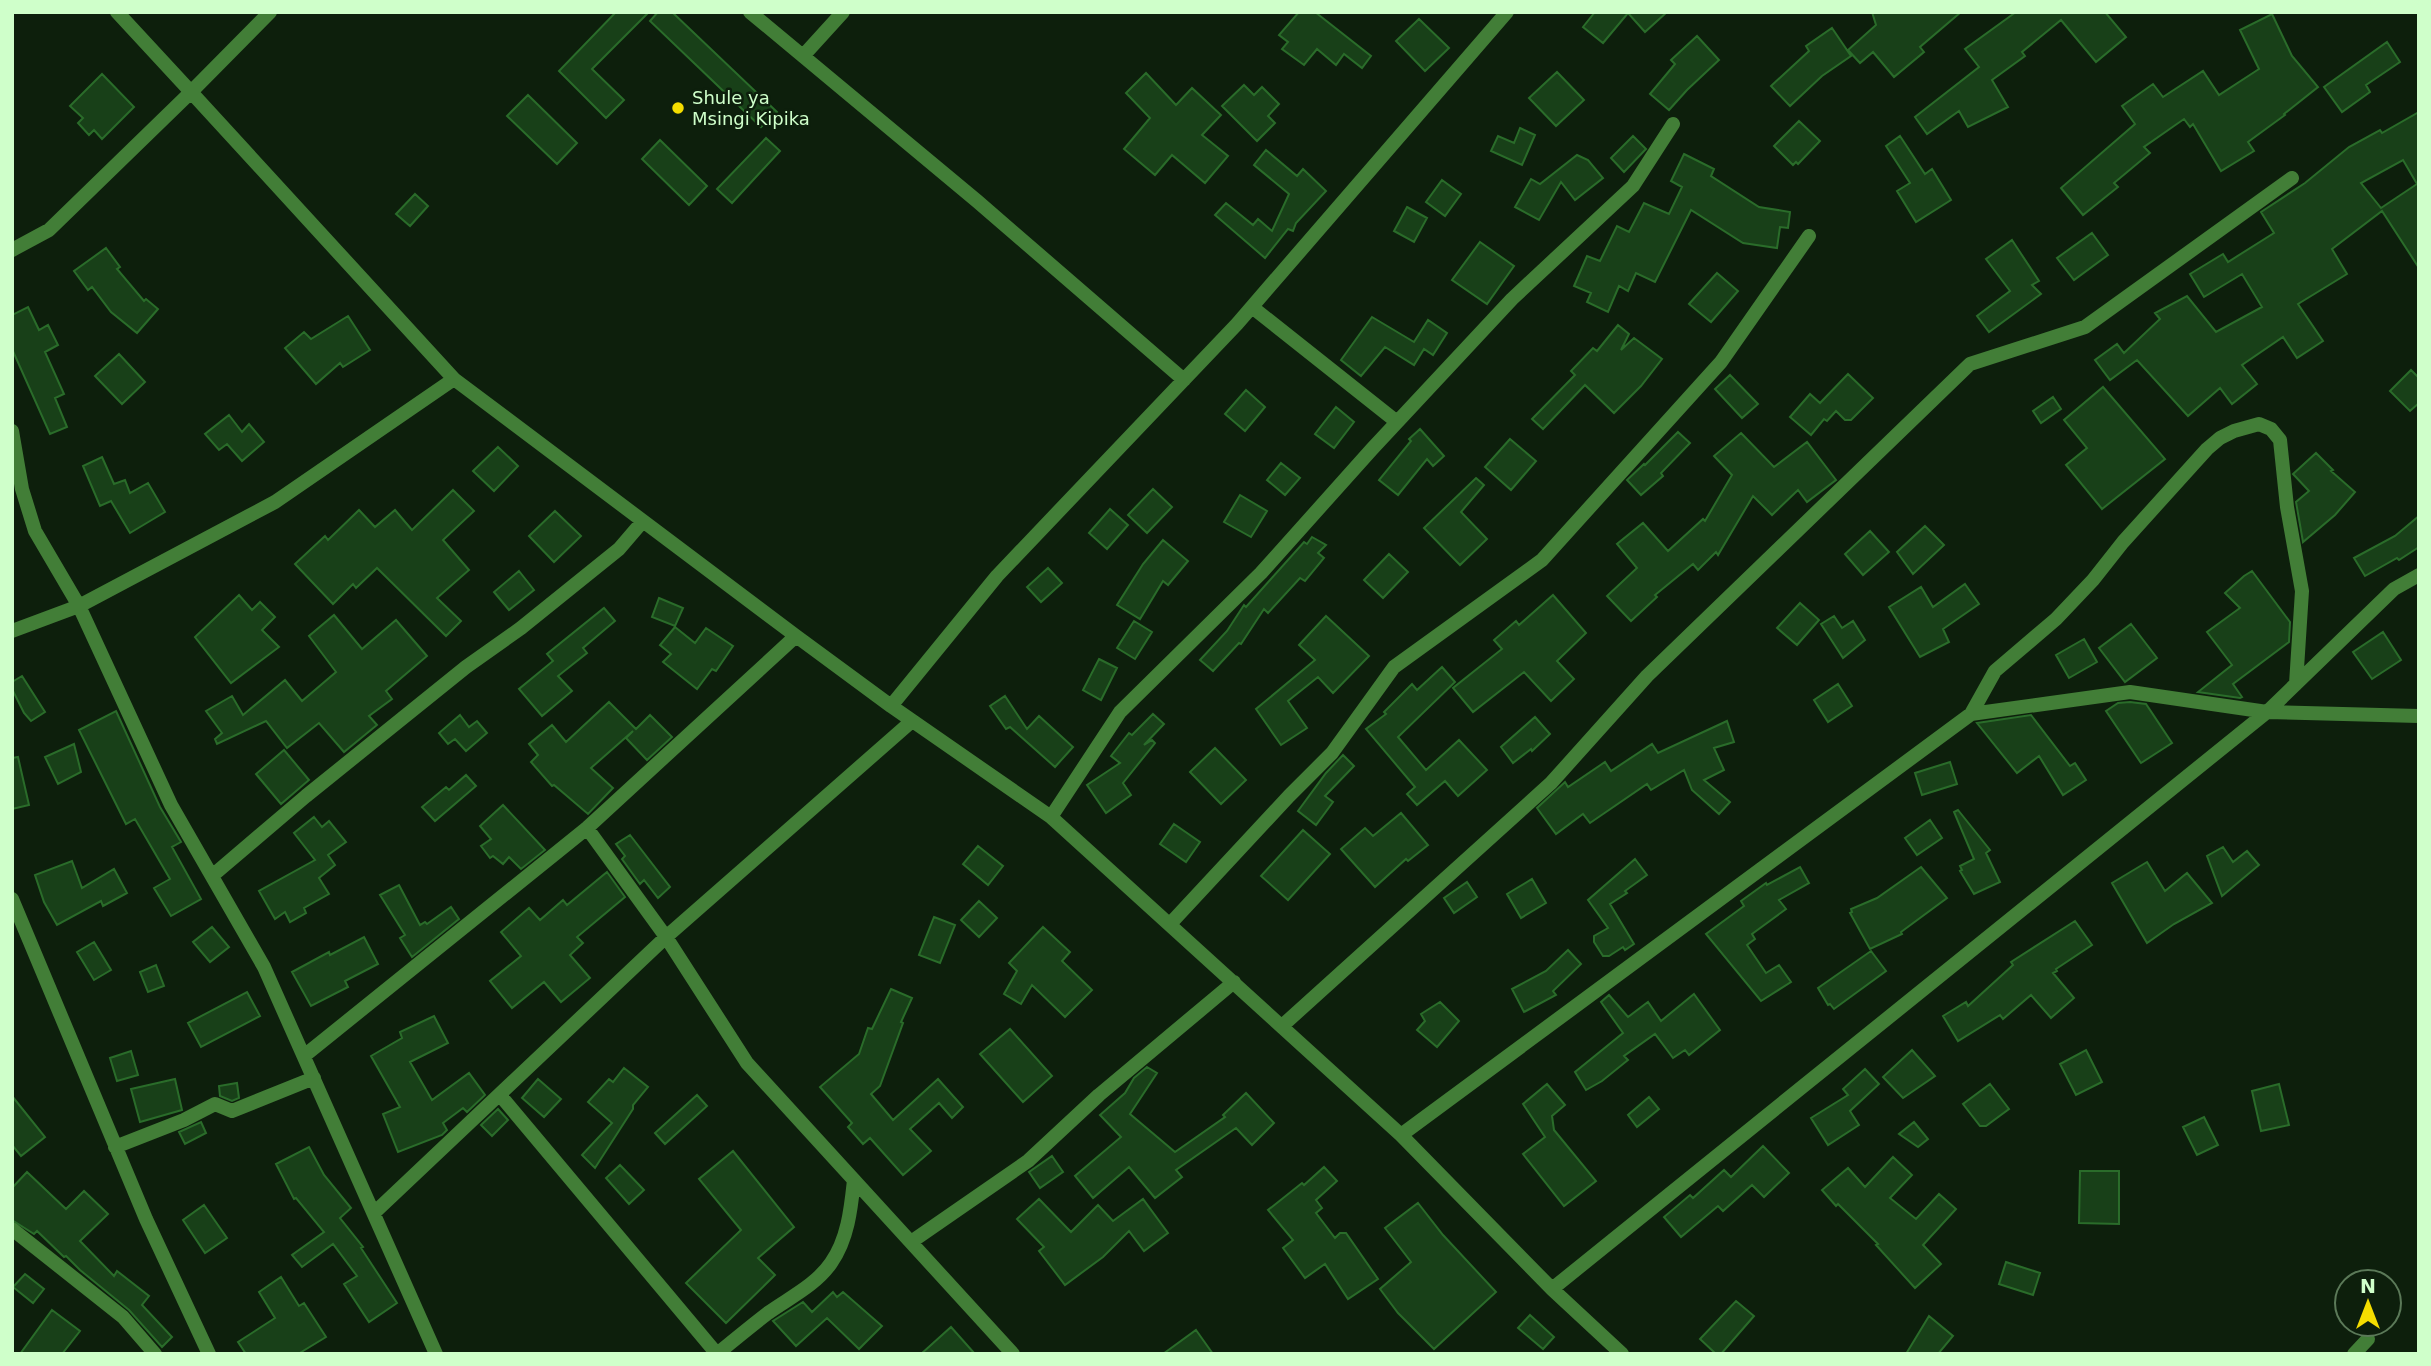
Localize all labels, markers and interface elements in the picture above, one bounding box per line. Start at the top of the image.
place label: Shule ya Msingi Kipika [692,87,810,129]
marker: Shule ya Msingi Kipika [670,100,686,116]
north arrow [2333,1268,2403,1338]
text: N [2360,1275,2376,1297]

